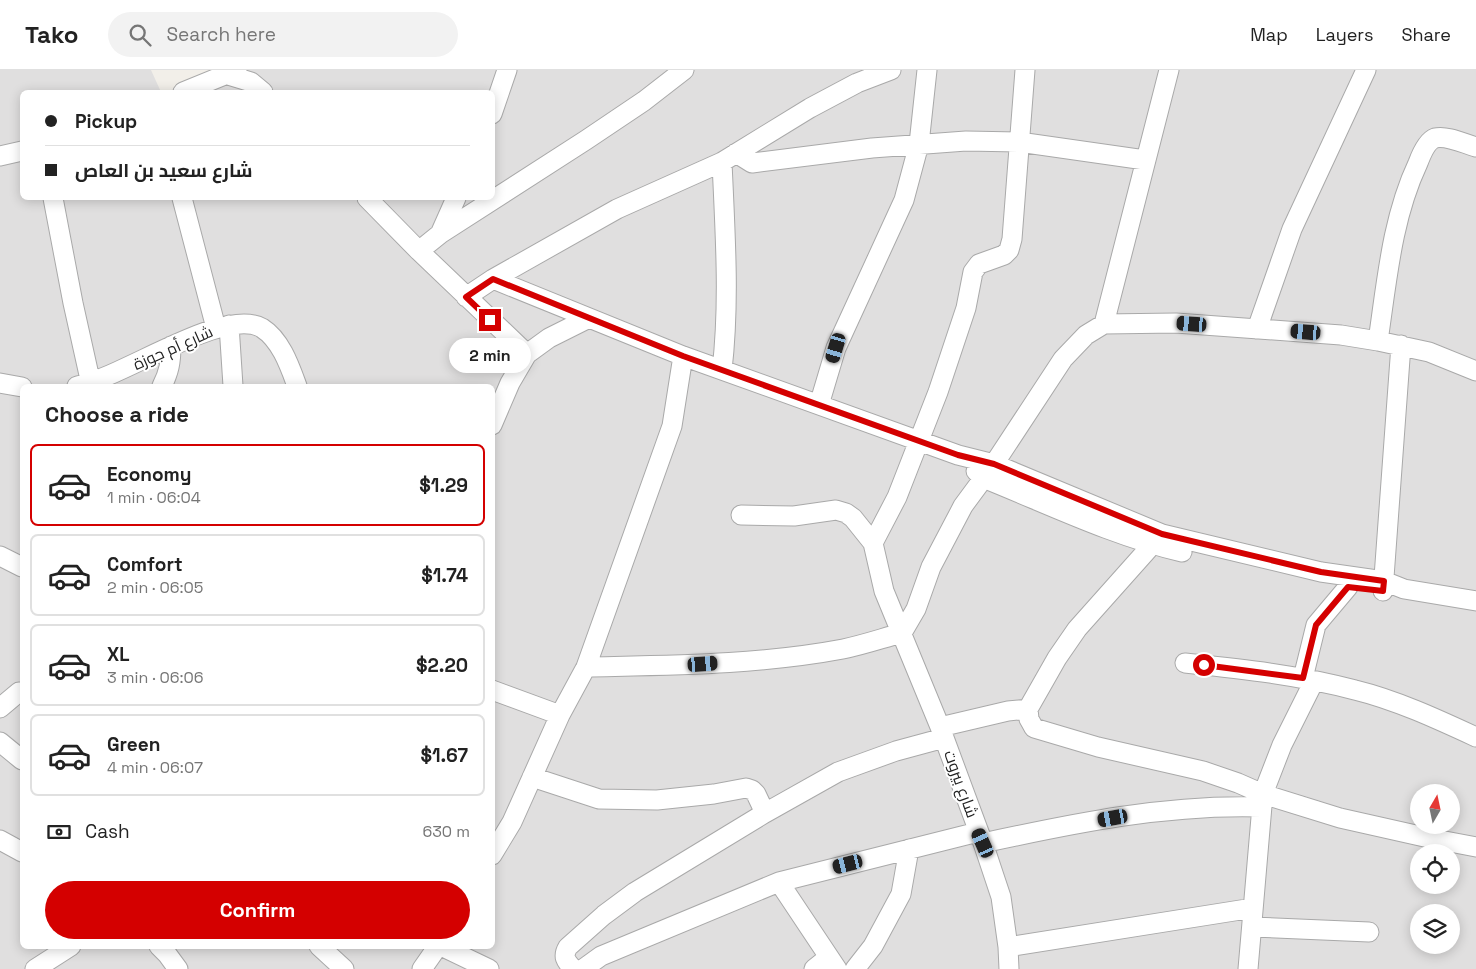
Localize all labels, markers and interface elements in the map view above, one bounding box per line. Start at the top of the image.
search box [108,12,458,57]
text: Tako [25,19,78,50]
icon: search [126,21,154,49]
text: Search here [166,22,276,47]
text: Map [1250,23,1288,46]
text: Layers [1316,23,1373,46]
text: Share [1401,23,1451,46]
text: Pickup [75,109,137,134]
text: شارع سعيد بن العاص [75,158,253,183]
route end [479,309,501,331]
car [1176,315,1207,333]
street label: شارع أم جوزة [130,321,217,376]
car [1290,323,1321,341]
car [824,331,847,365]
callout: 2 min [449,338,531,372]
text: 2 min [469,345,511,366]
text: Choose a ride [45,400,189,428]
text: Economy [107,462,191,487]
icon: car [47,463,92,508]
text: $1.29 [419,473,468,498]
text: 1 min · 06:04 [107,487,201,508]
text: Comfort [107,552,183,577]
icon: car [47,553,92,598]
text: $1.74 [421,563,468,588]
text: 2 min · 06:05 [107,577,203,598]
text: XL [107,642,130,667]
icon: car [47,643,92,688]
text: $2.20 [416,653,468,678]
route start [1193,654,1215,676]
car [687,655,718,673]
text: 3 min · 06:06 [107,667,204,688]
text: Green [107,732,160,757]
icon: car [47,733,92,778]
text: $1.67 [420,743,468,768]
street label: شارع بيروت [938,747,983,821]
text: 4 min · 06:07 [107,757,203,778]
north arrow [1410,784,1460,834]
map controls [1410,784,1460,954]
car [1096,808,1129,828]
icon: cash [45,818,73,846]
text: Cash [85,819,130,844]
text: 630 m [422,821,470,842]
car [970,826,995,860]
button: locate [1410,844,1460,894]
car [831,853,864,875]
button: Confirm [45,881,470,939]
button: layers [1410,904,1460,954]

